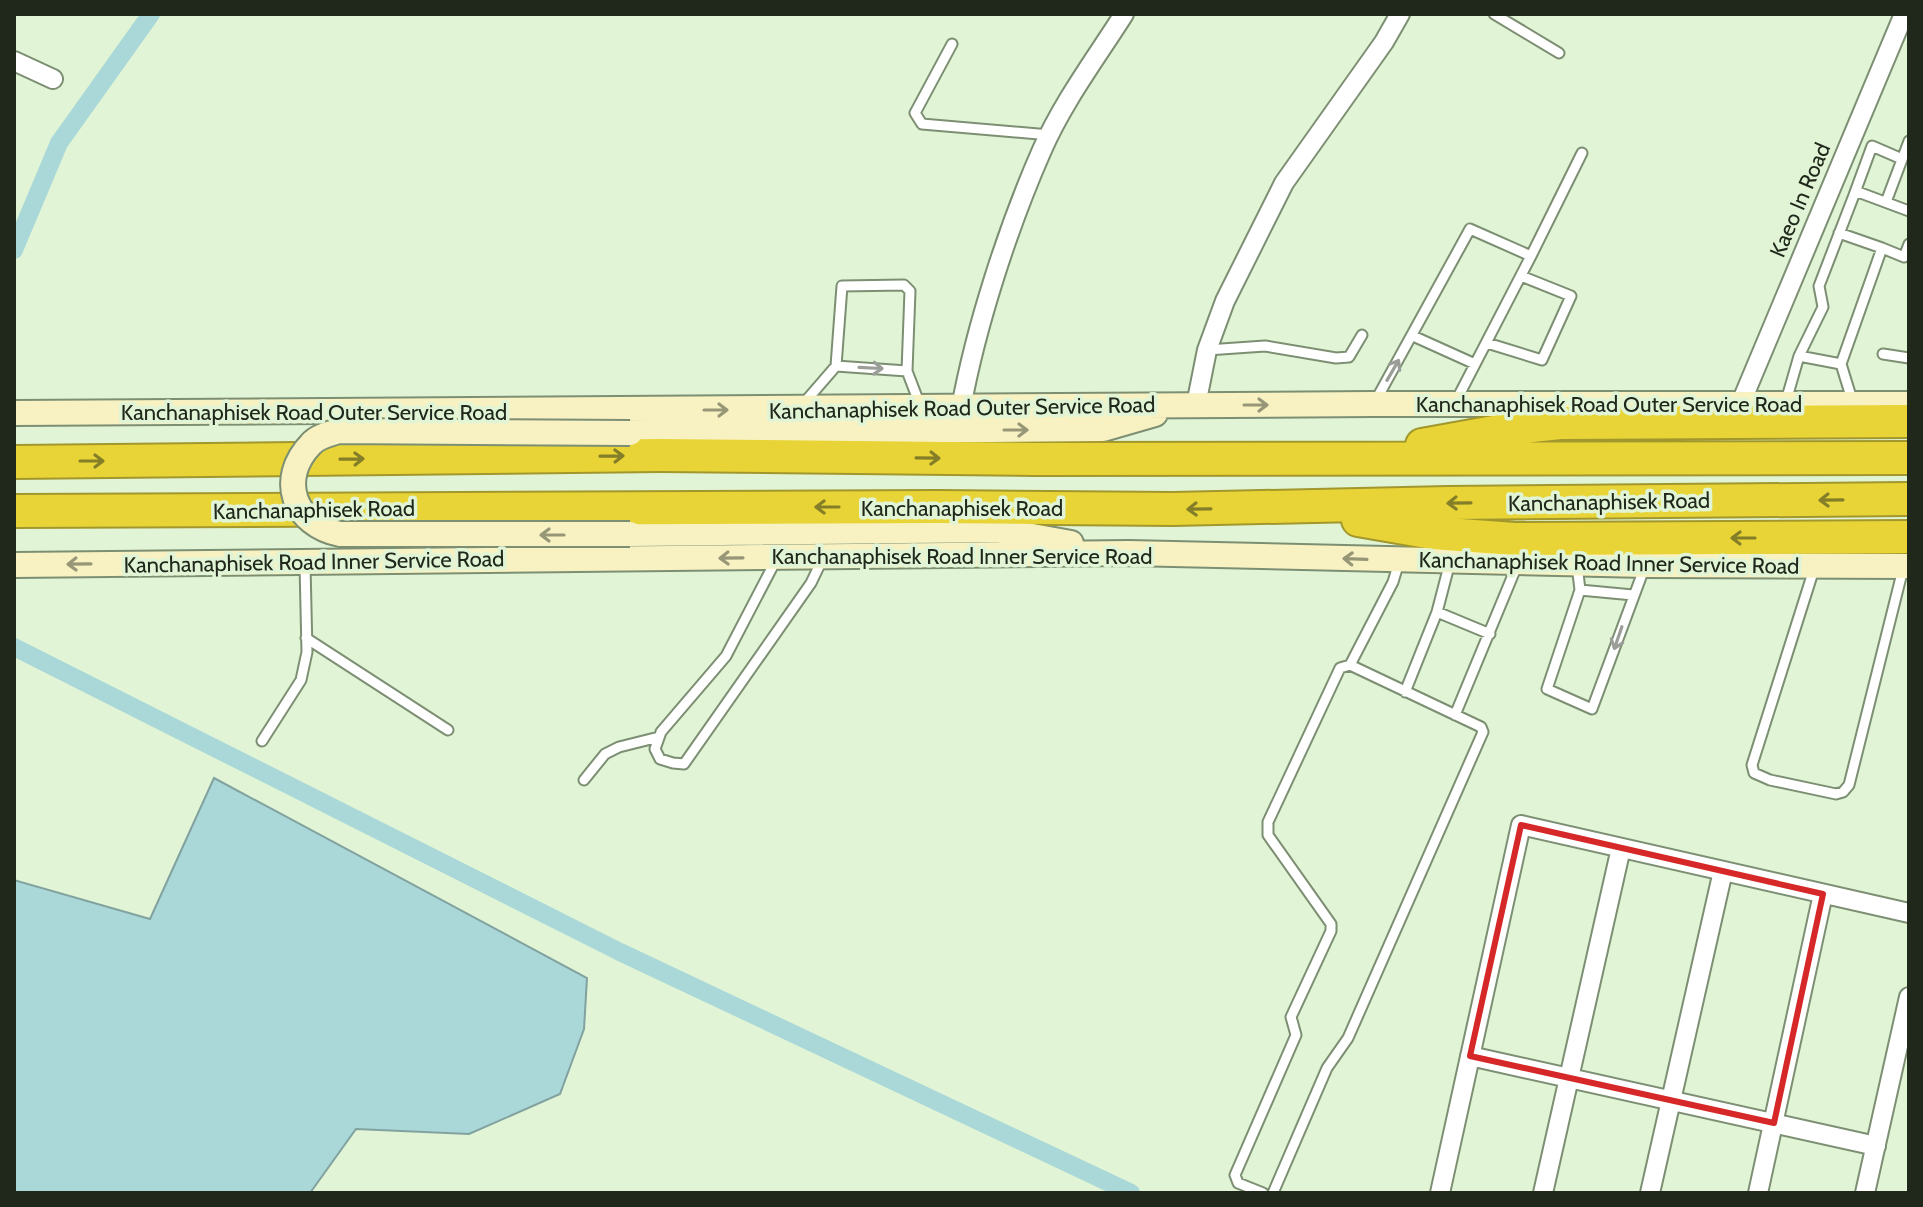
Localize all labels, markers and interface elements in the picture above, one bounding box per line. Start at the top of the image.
street label: Kaeo In Road [1764,139,1836,261]
one-way arrow [1385,359,1401,382]
one-way arrow [858,361,884,376]
street label: Kanchanaphisek Road Outer Service Road [769,391,1155,425]
street label: Kanchanaphisek Road Outer Service Road [1416,391,1802,418]
one-way arrow [1242,397,1269,413]
street label: Kanchanaphisek Road Outer Service Road [121,399,507,426]
one-way arrow [702,402,729,418]
one-way arrow [1002,422,1029,437]
one-way arrow [598,448,625,464]
one-way arrow [914,450,941,466]
one-way arrow [338,451,365,467]
one-way arrow [78,453,105,469]
street label: Kanchanaphisek Road [1508,487,1710,517]
one-way arrow [1818,492,1845,508]
street label: Kanchanaphisek Road [213,495,415,525]
street label: Kanchanaphisek Road [861,495,1063,522]
one-way arrow [1446,496,1473,511]
one-way arrow [814,499,841,515]
one-way arrow [1186,501,1213,517]
one-way arrow [539,527,566,543]
one-way arrow [1730,530,1757,546]
street label: Kanchanaphisek Road Inner Service Road [772,543,1152,570]
street label: Kanchanaphisek Road Inner Service Road [123,545,505,579]
street label: Kanchanaphisek Road Inner Service Road [1418,546,1800,580]
one-way arrow [718,550,745,565]
one-way arrow [1342,551,1369,567]
one-way arrow [66,556,93,572]
one-way arrow [1610,626,1625,651]

